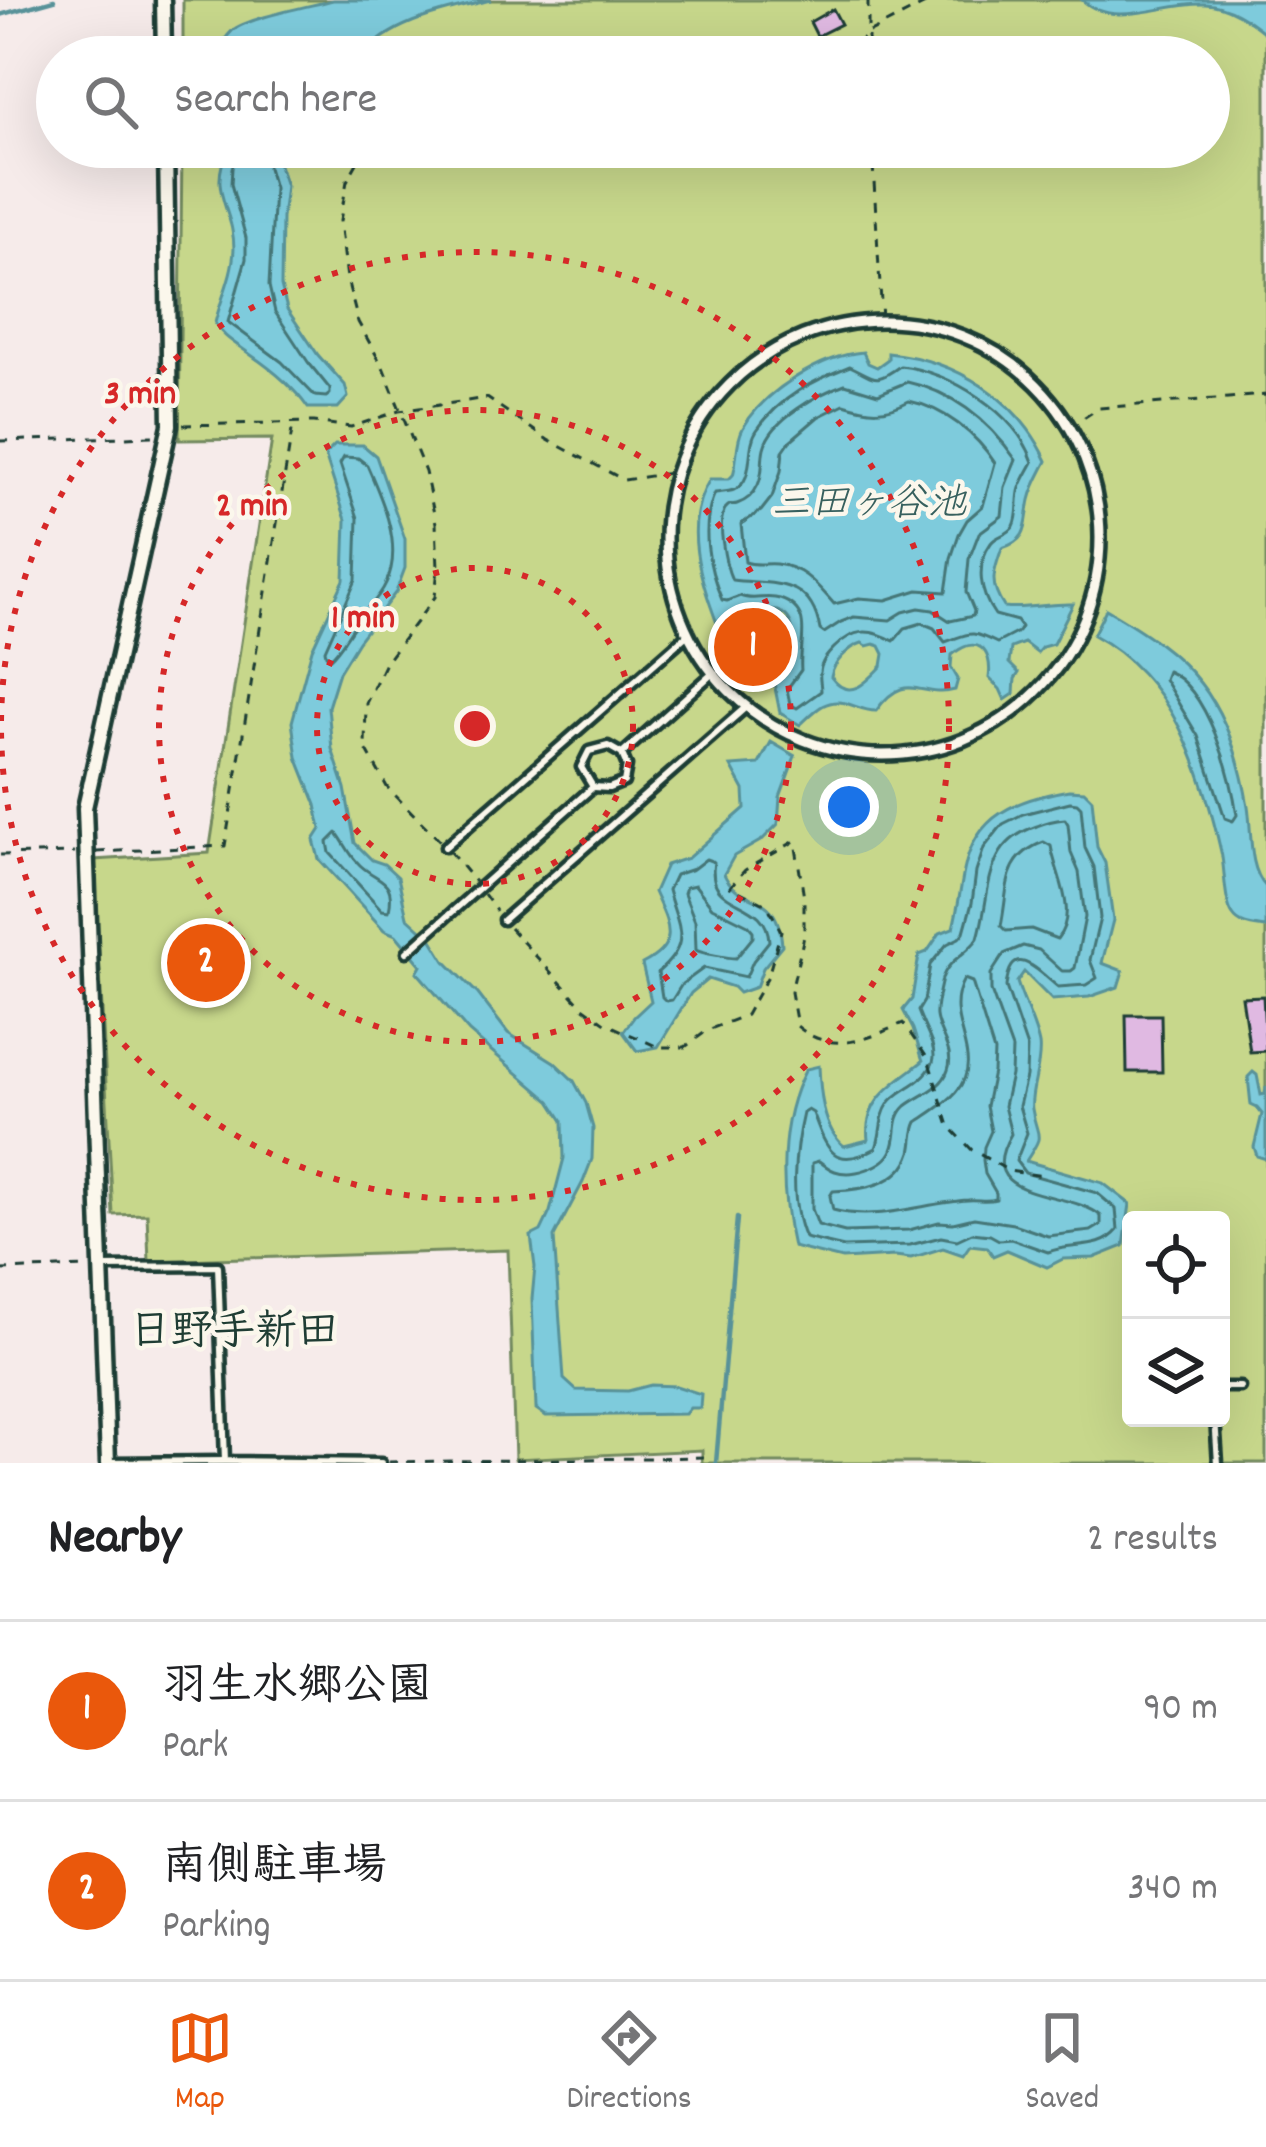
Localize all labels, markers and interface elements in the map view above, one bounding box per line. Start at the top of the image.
search box [36,36,1230,168]
icon: search [78,69,144,135]
text: Search here [174,70,377,134]
text: 3 min [104,370,176,422]
water label: 三田ヶ谷池 [771,479,967,534]
text: 2 min [216,482,288,534]
text: 1 min [331,594,395,646]
pin: 1 [714,602,792,692]
centre of rings [454,705,496,747]
your location [819,777,879,837]
pin: 2 [167,918,245,1008]
map controls [1122,1211,1230,1427]
button: locate [1122,1211,1230,1319]
district label: 日野手新田 [129,1305,339,1365]
button: layers [1122,1319,1230,1427]
text: Nearby [48,1505,181,1577]
text: 2 results [1087,1514,1218,1569]
text: 羽生水郷公園 [162,1657,432,1721]
text: 1 [83,1683,91,1738]
text: 90 m [1143,1683,1218,1738]
text: Park [162,1721,228,1776]
text: 南側駐車場 [162,1837,387,1901]
text: 2 [78,1863,96,1918]
text: 340 m [1128,1863,1218,1918]
text: Parking [162,1901,271,1956]
tab: Map [167,2005,233,2124]
tab: Directions [567,2005,692,2124]
tab: Saved [1025,2005,1099,2124]

